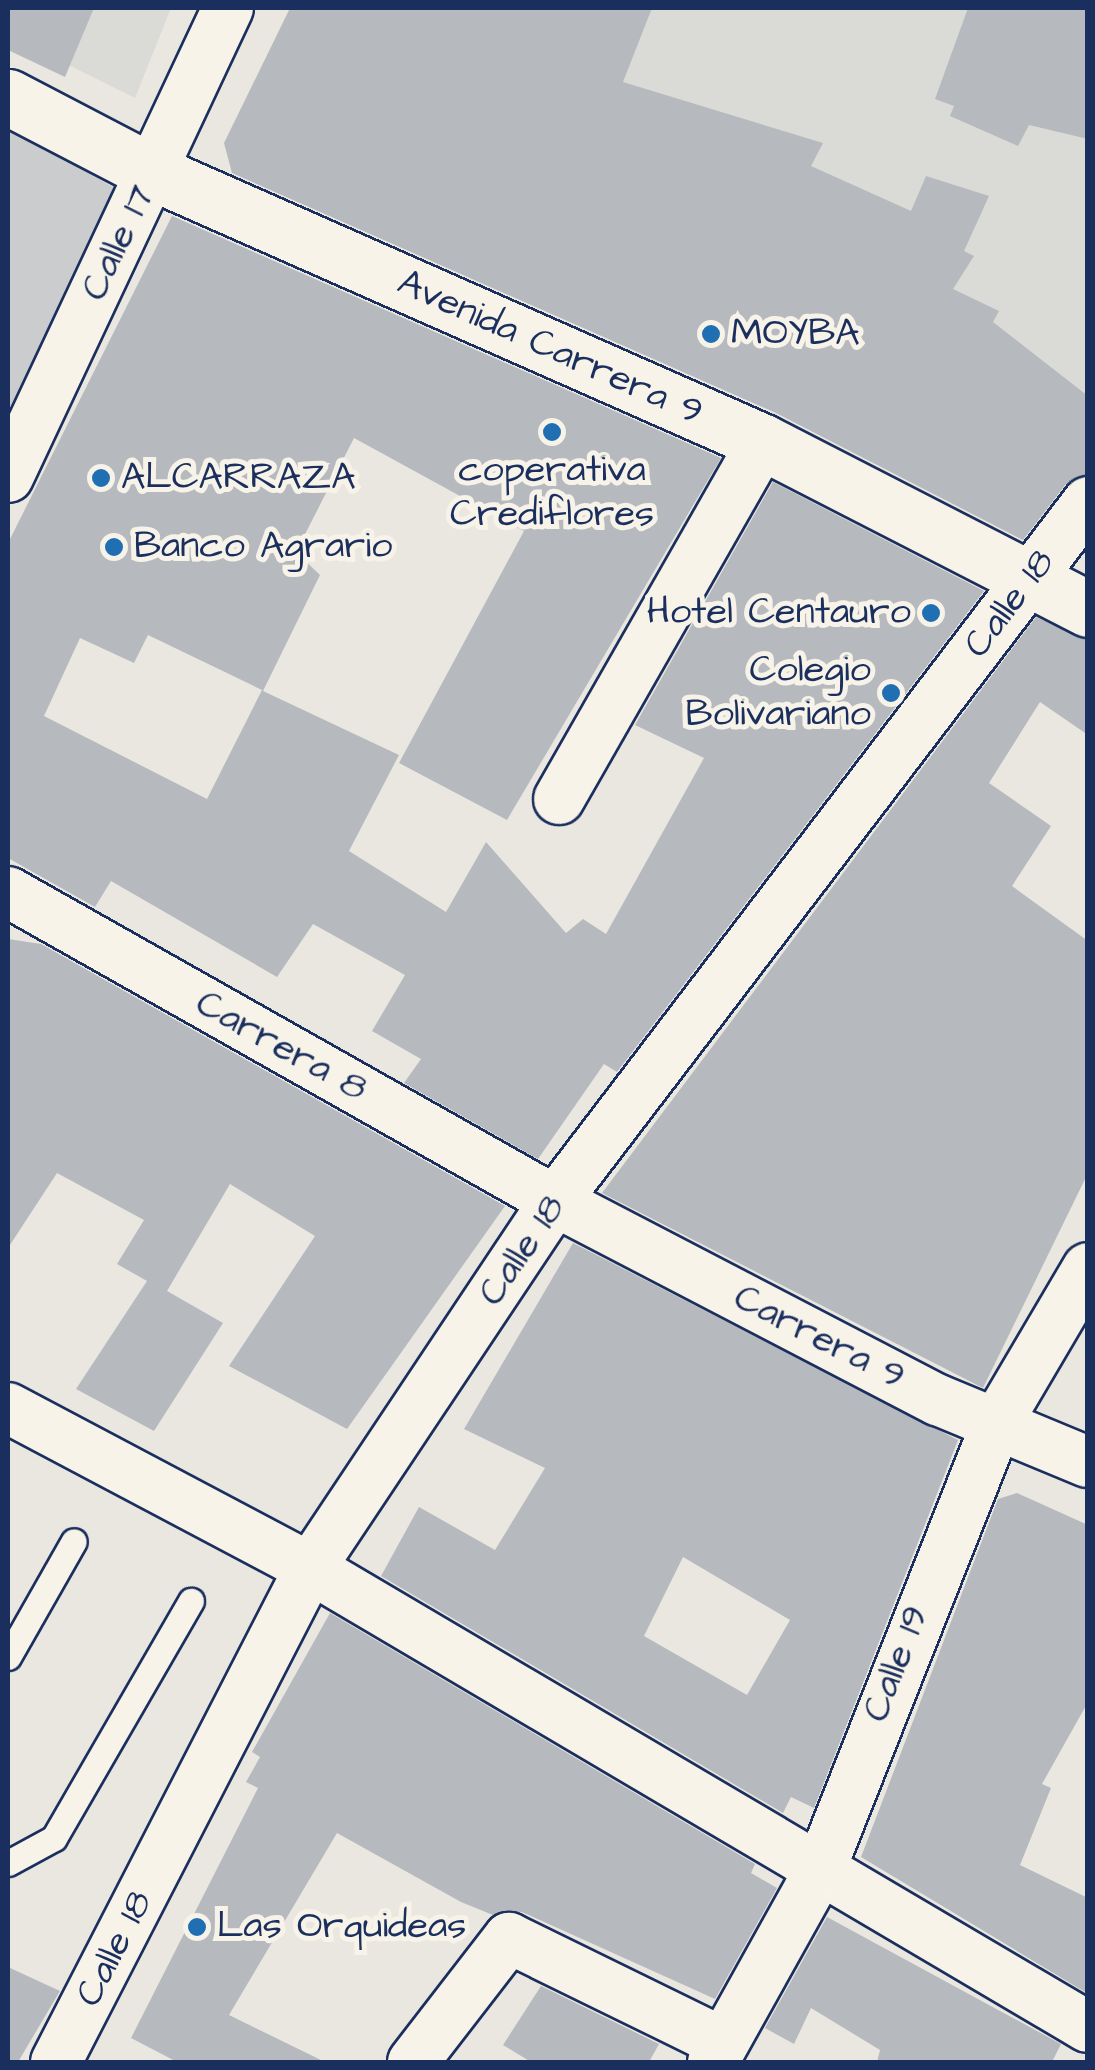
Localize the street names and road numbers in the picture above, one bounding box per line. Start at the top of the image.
street label: Calle 17 [73,178,165,308]
street label: Avenida Carrera 9 [390,260,710,436]
street label: Calle 18 [955,541,1065,667]
street label: Carrera 8 [187,981,375,1113]
street label: Calle 18 [470,1187,576,1315]
street label: Carrera 9 [726,1275,912,1401]
street label: Calle 19 [854,1600,940,1728]
street label: Calle 18 [67,1884,163,2014]

